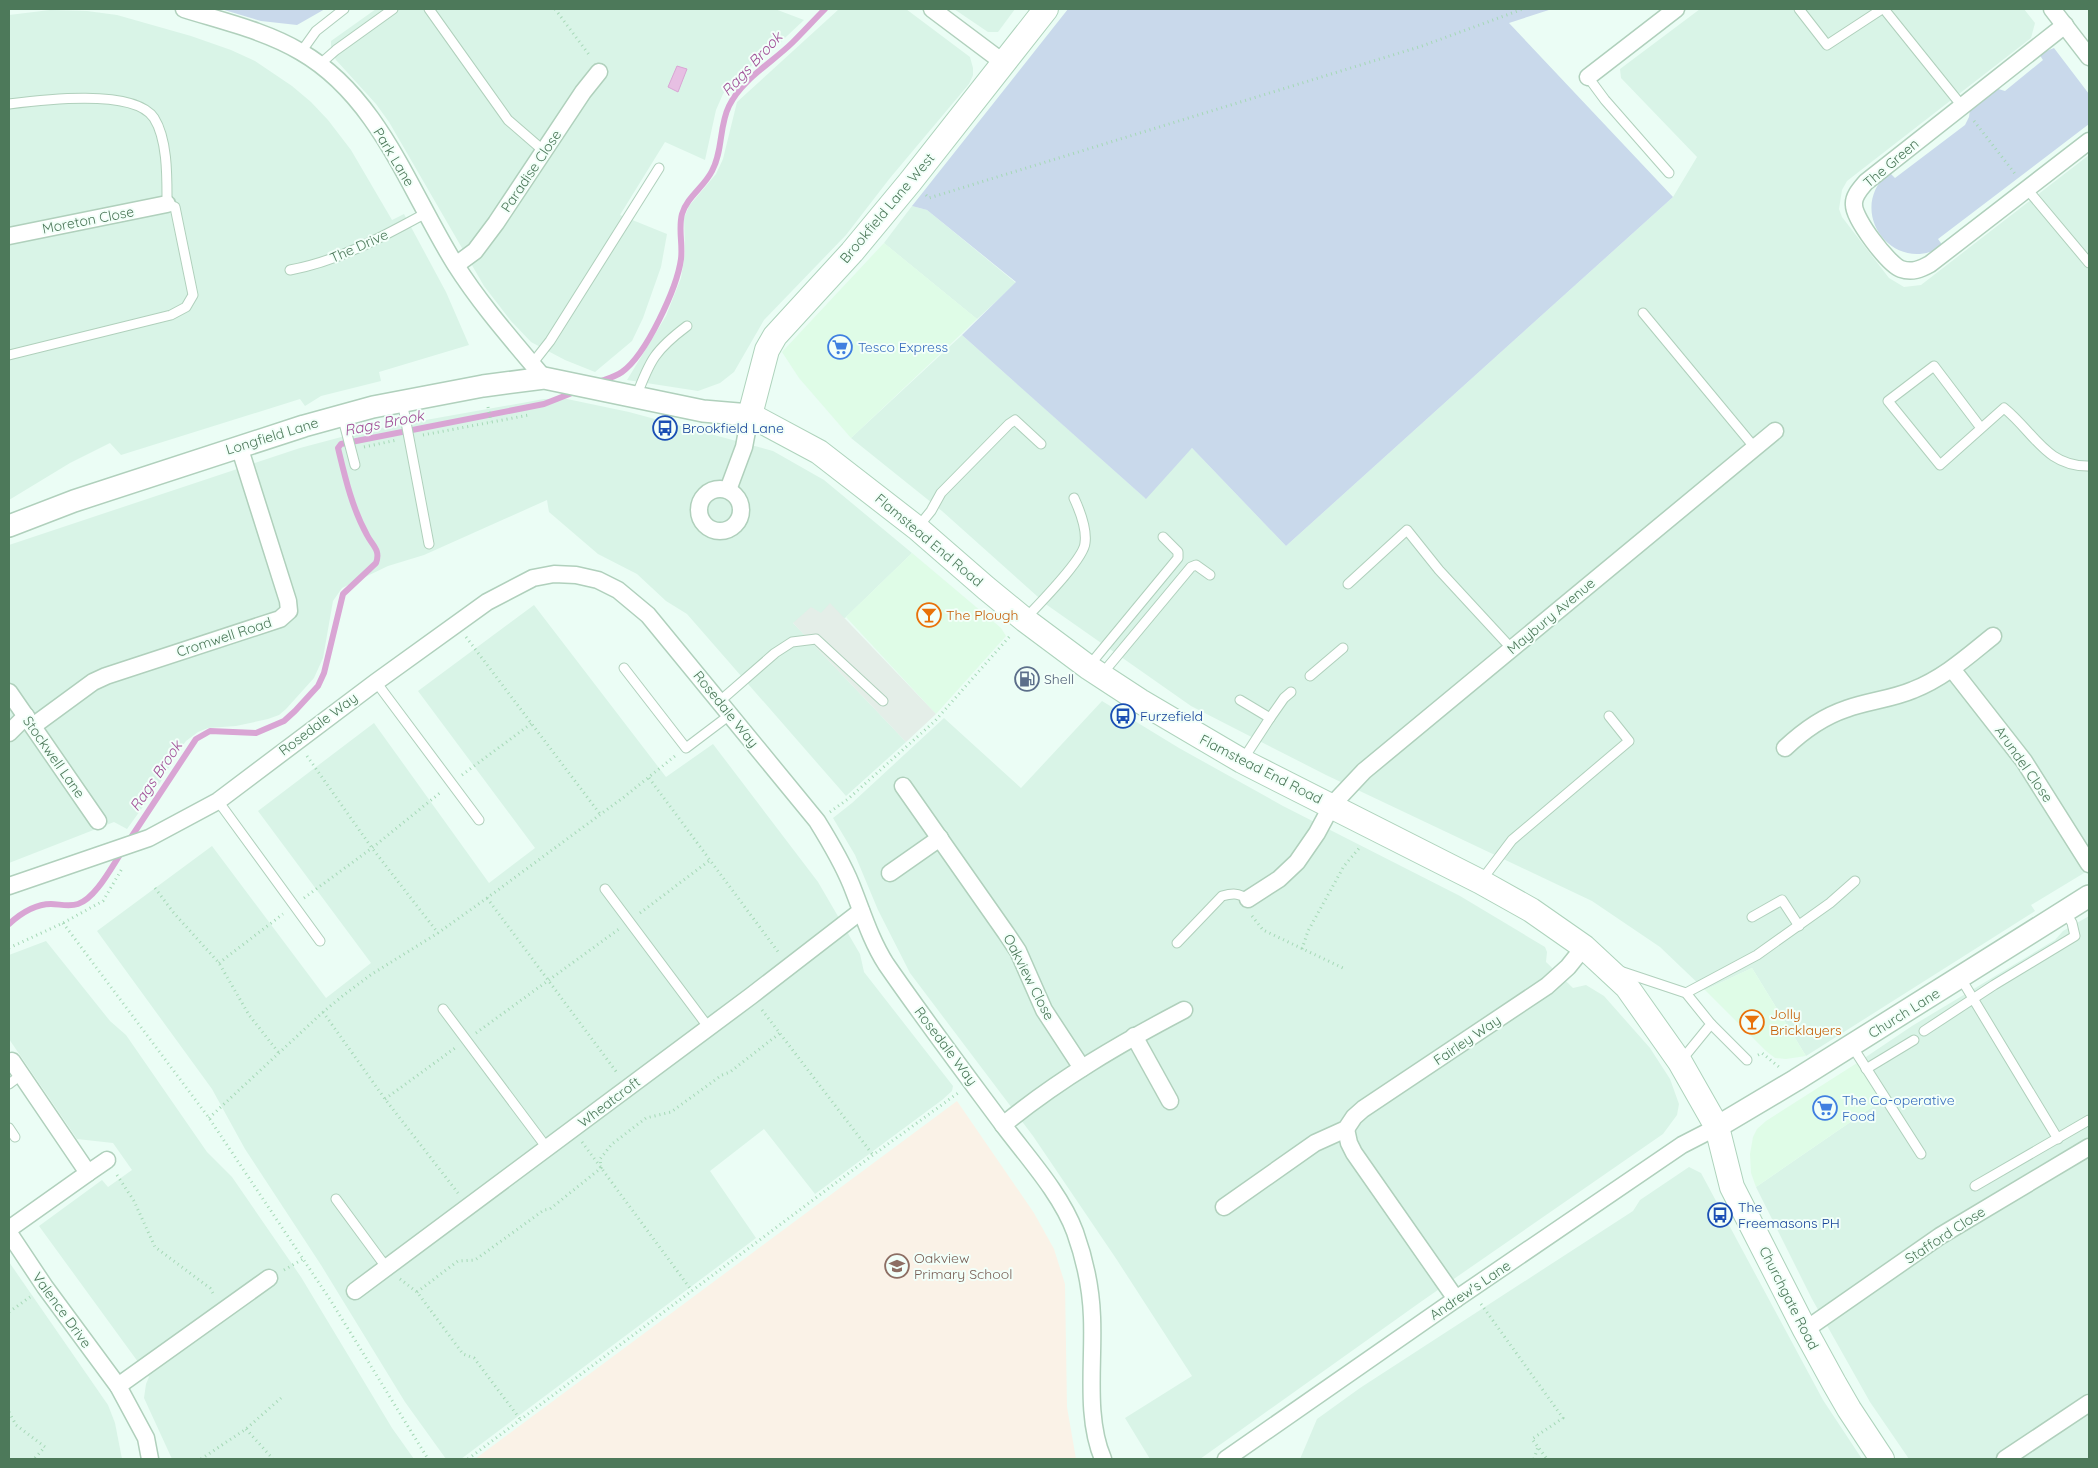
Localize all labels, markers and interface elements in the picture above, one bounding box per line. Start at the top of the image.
water label: Rags Brook [717,26,788,100]
street label: Park Lane [369,124,419,190]
street label: Paradise Close [497,126,565,216]
street label: The Green [1860,135,1922,191]
street label: Brookfield Lane West [836,149,938,267]
street label: Moreton Close [41,202,136,238]
street label: The Drive [327,225,391,267]
supermarket icon: Tesco Express [827,334,853,360]
place label: Tesco Express [858,338,948,356]
water label: Rags Brook [342,405,427,440]
street label: Longfield Lane [223,413,321,459]
bus stop icon: Brookfield Lane [652,415,678,441]
place label: Brookfield Lane [682,419,784,437]
street label: Flamstead End Road [871,490,987,590]
street label: Maybury Avenue [1503,574,1599,658]
bar icon: The Plough [916,602,942,628]
place label: The Plough [946,606,1019,624]
street label: Cromwell Road [174,613,274,661]
fuel station icon: Shell [1014,666,1040,692]
street label: Rosedale Way [689,667,763,751]
place label: Shell [1044,670,1074,688]
street label: Rosedale Way [275,689,361,759]
bus stop icon: Furzefield [1110,703,1136,729]
place label: Furzefield [1140,707,1203,725]
street label: Stockwell Lane [19,712,89,802]
street label: Arundel Close [1991,722,2057,806]
street label: Flamstead End Road [1197,730,1325,808]
water label: Rags Brook [125,735,187,815]
street label: Oakview Close [1000,931,1059,1023]
street label: Church Lane [1865,984,1943,1042]
street label: Rosedale Way [911,1003,981,1089]
place label: Jolly Bricklayers [1770,1005,1842,1039]
bar icon: Jolly Bricklayers [1739,1009,1765,1035]
street label: Fairley Way [1430,1011,1504,1069]
street label: Wheatcroft [574,1073,644,1131]
place label: The Co-operative Food [1842,1091,1955,1125]
supermarket icon: The Co-operative Food [1812,1095,1838,1121]
place label: The Freemasons PH [1738,1198,1840,1232]
bus stop icon: The Freemasons PH [1707,1202,1733,1228]
street label: Stafford Close [1901,1202,1989,1268]
street label: Churchgate Road [1755,1243,1823,1353]
place label: Oakview Primary School [914,1249,1012,1283]
school or university icon: Oakview Primary School [884,1253,910,1279]
street label: Andrew's Lane [1426,1256,1514,1324]
street label: Valence Drive [28,1269,96,1352]

